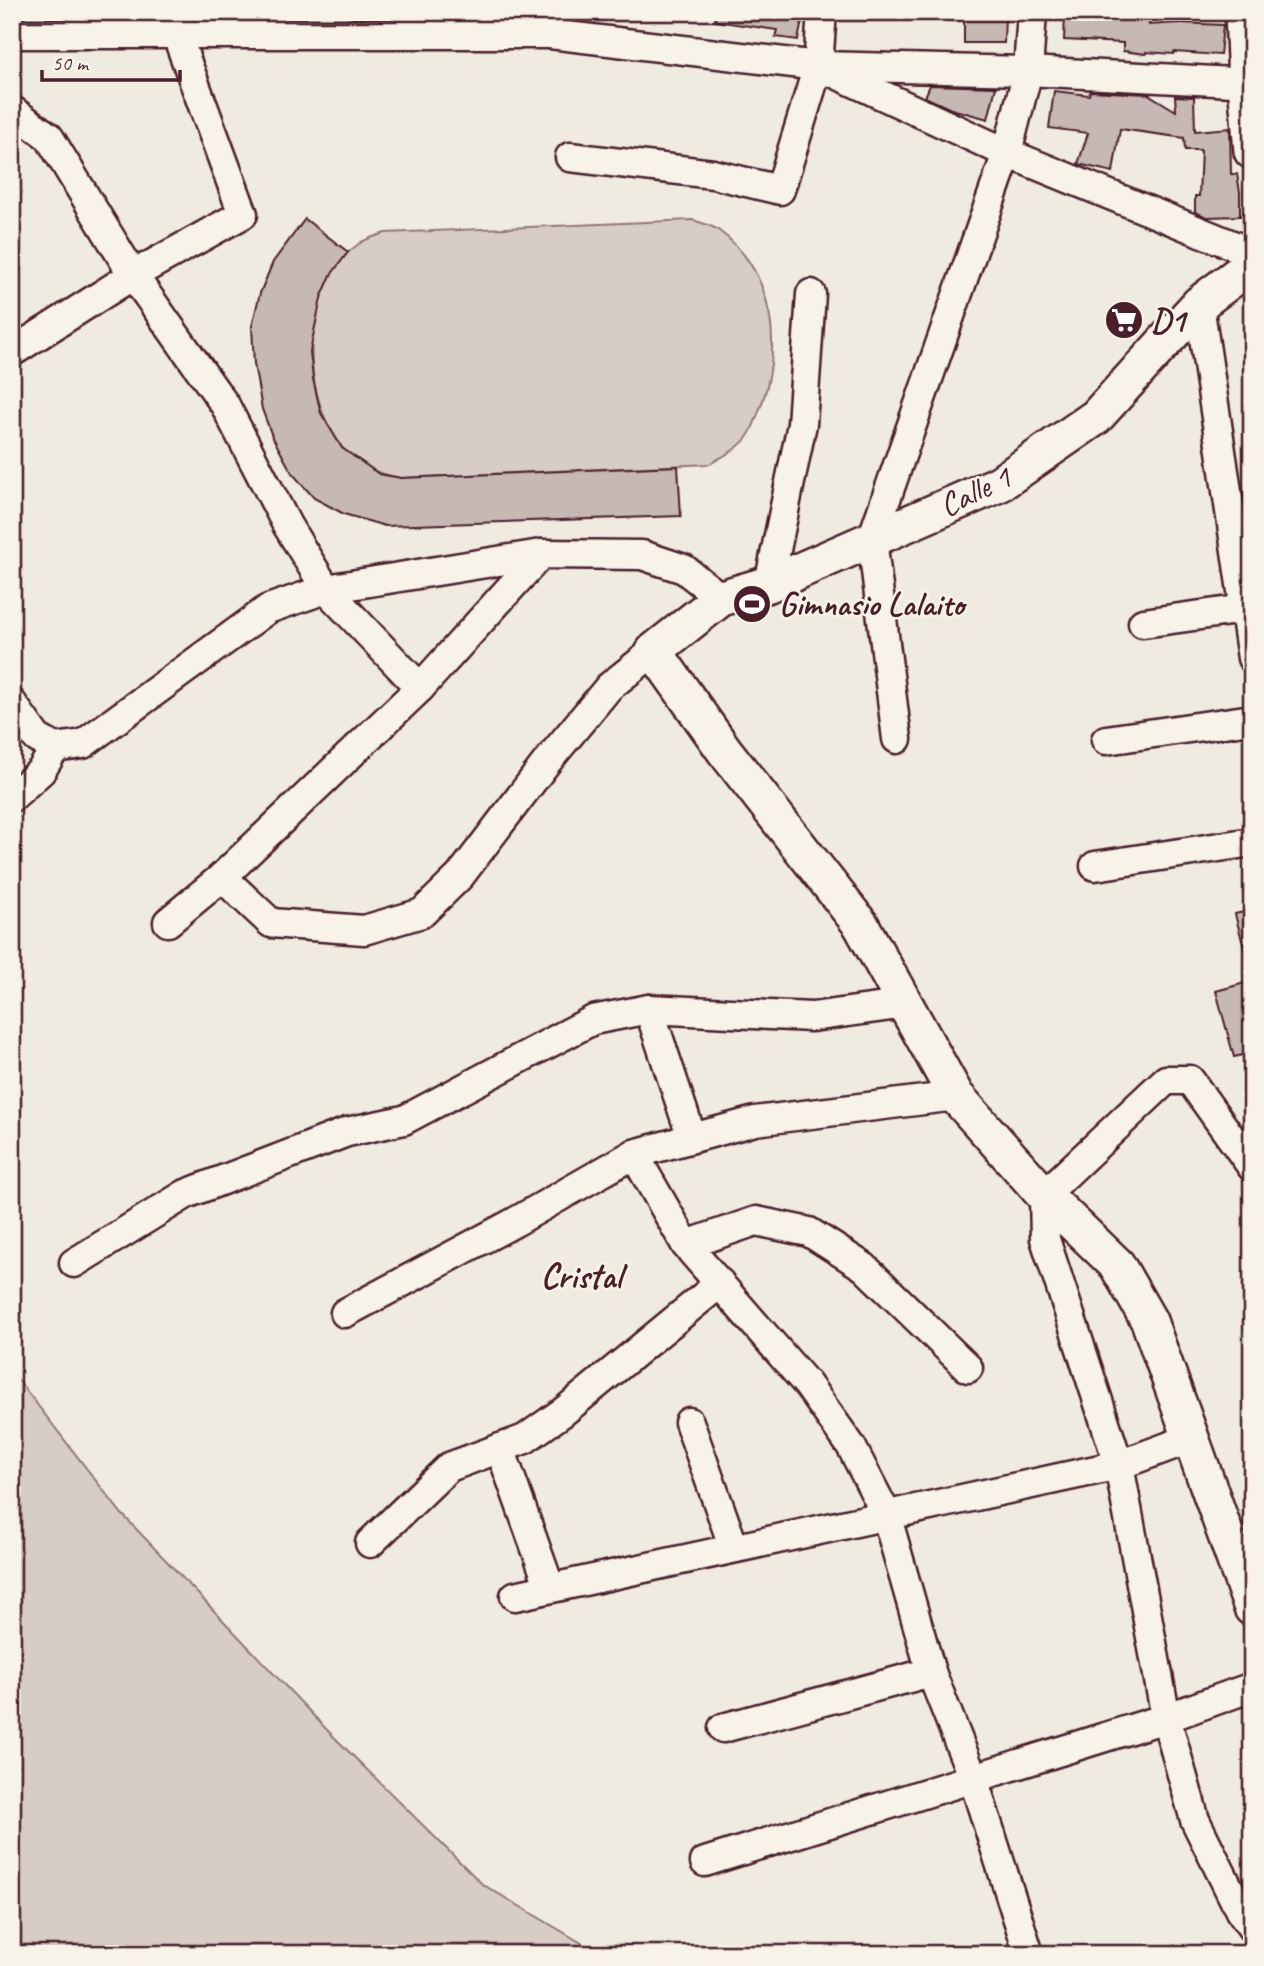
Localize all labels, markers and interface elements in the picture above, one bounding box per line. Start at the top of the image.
scale bar [42,38,180,82]
text: 50 m [52,50,90,76]
supermarket icon: D1 [1103,299,1145,341]
place label: D1 [1151,299,1188,341]
street label: Calle 1 [932,455,1020,526]
sports icon: Gimnasio Lalaito [731,583,773,625]
place label: Gimnasio Lalaito [779,583,967,625]
district label: Cristal [541,1254,628,1299]

